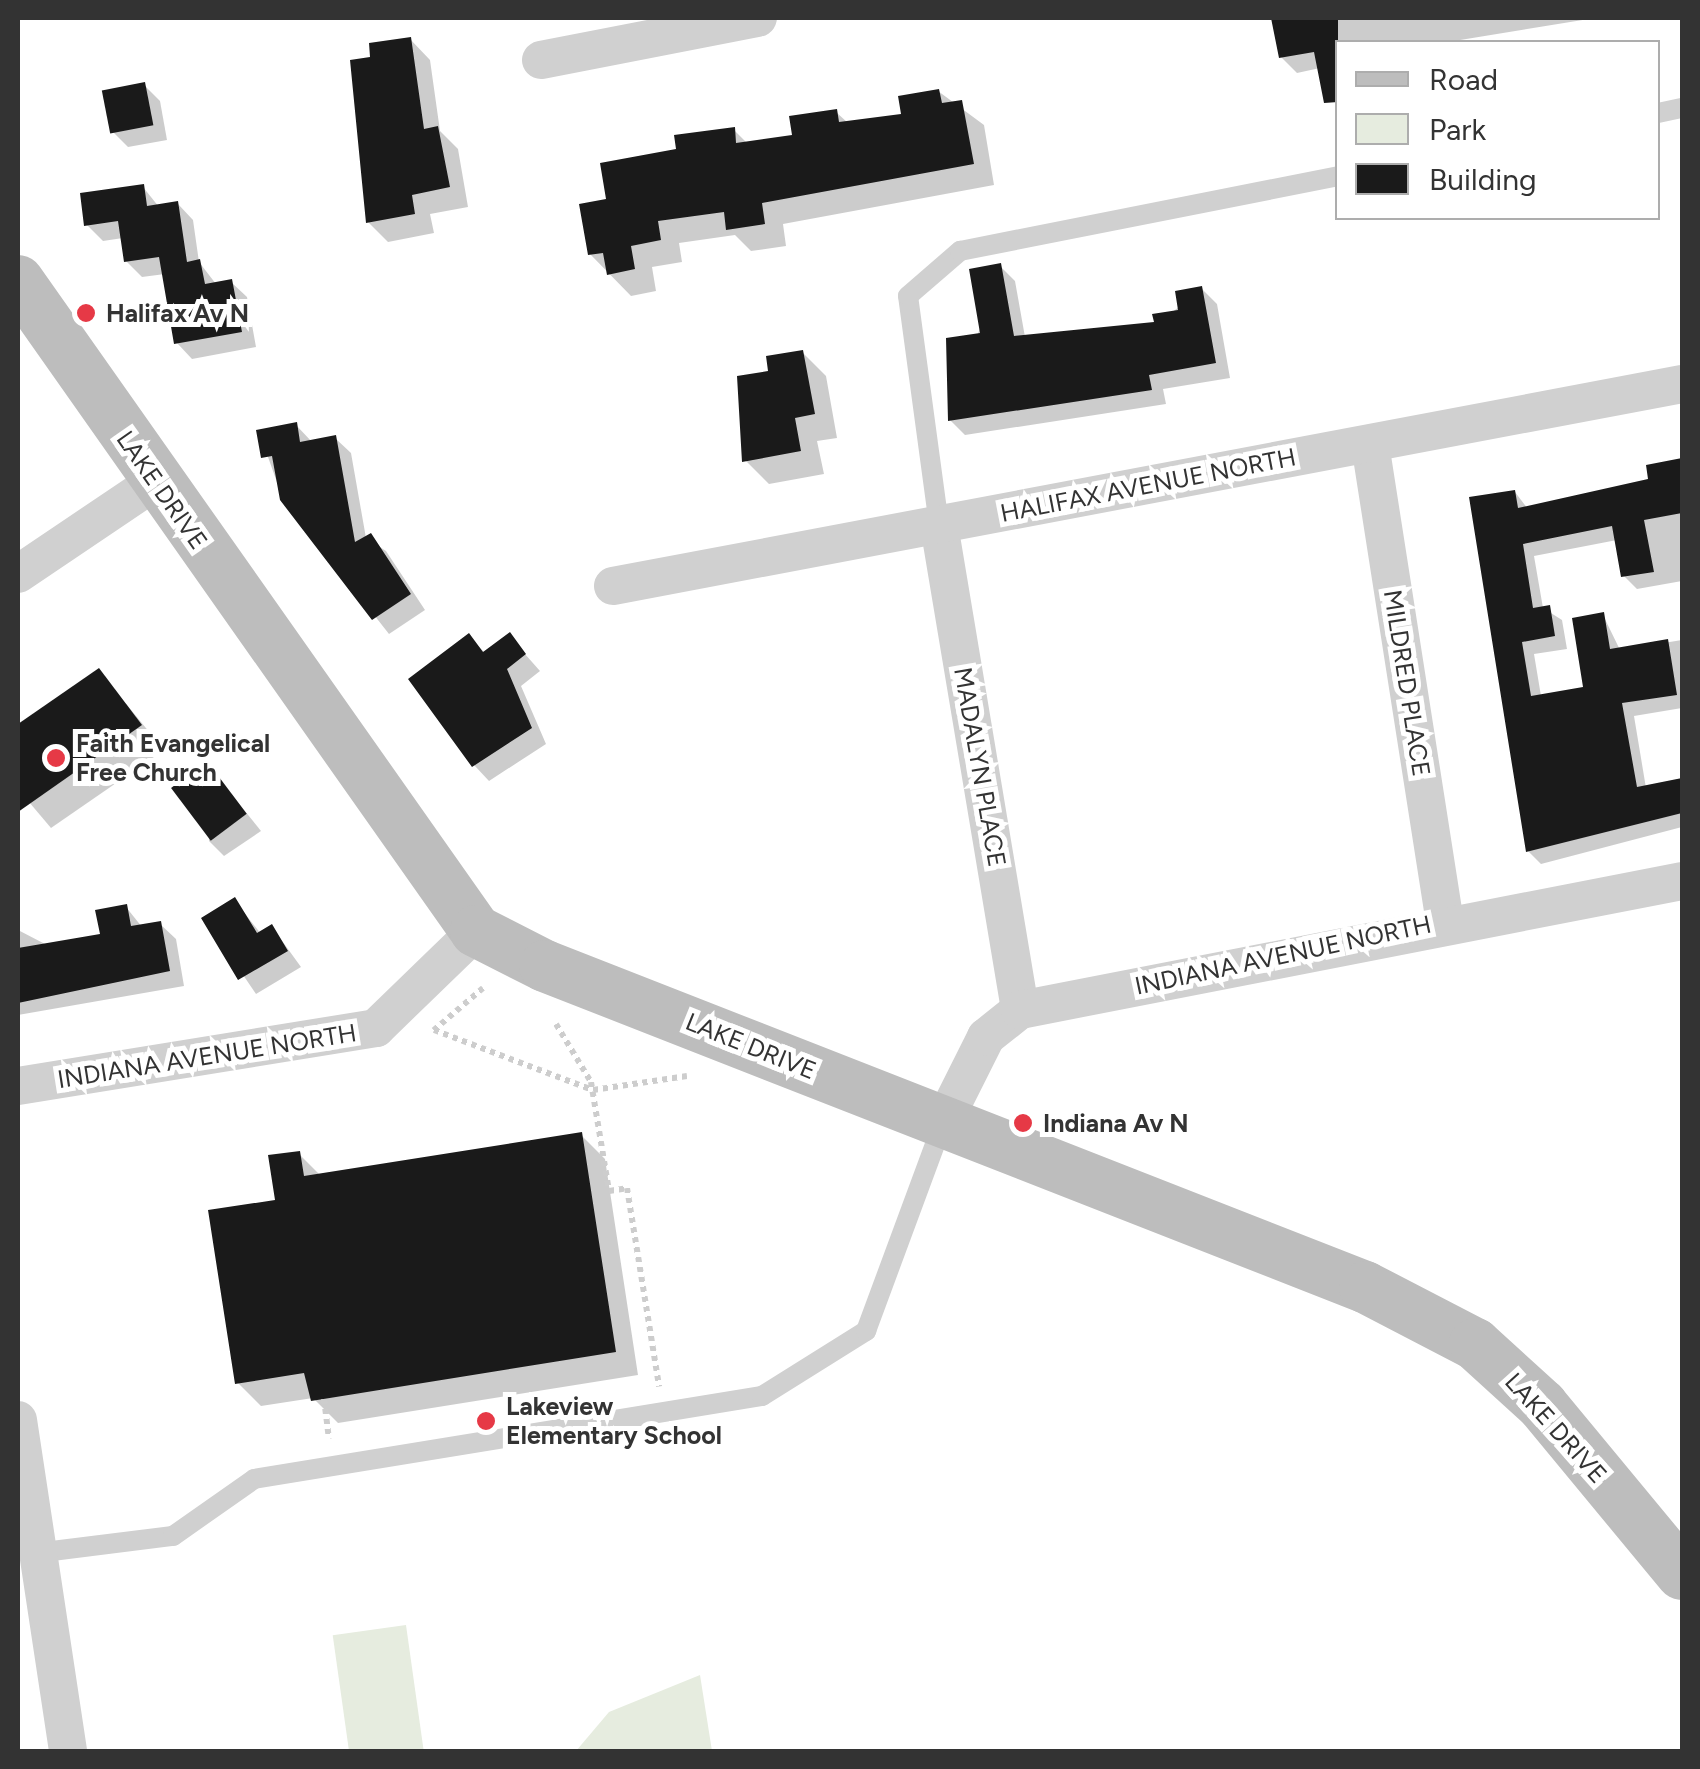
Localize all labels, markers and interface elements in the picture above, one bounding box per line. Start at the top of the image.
legend [1335,40,1660,220]
text: Road [1429,61,1498,98]
text: Park [1429,111,1486,148]
text: Building [1429,161,1537,198]
place label: Halifax Av N [106,298,249,328]
marker: Halifax Av N [75,302,97,324]
street label: LAKE DRIVE [110,425,214,555]
street label: HALIFAX AVENUE NORTH [998,442,1298,528]
street label: MILDRED PLACE [1377,587,1437,779]
street label: MADALYN PLACE [948,665,1012,869]
place label: Faith Evangelical Free Church [76,729,270,788]
marker: Faith Evangelical Free Church [45,747,67,769]
street label: INDIANA AVENUE NORTH [1132,909,1434,1001]
street label: LAKE DRIVE [681,1006,821,1086]
street label: INDIANA AVENUE NORTH [55,1018,359,1094]
place label: Indiana Av N [1043,1108,1189,1138]
marker: Indiana Av N [1012,1112,1034,1134]
street label: LAKE DRIVE [1499,1367,1613,1489]
place label: Lakeview Elementary School [506,1392,722,1451]
marker: Lakeview Elementary School [475,1410,497,1432]

